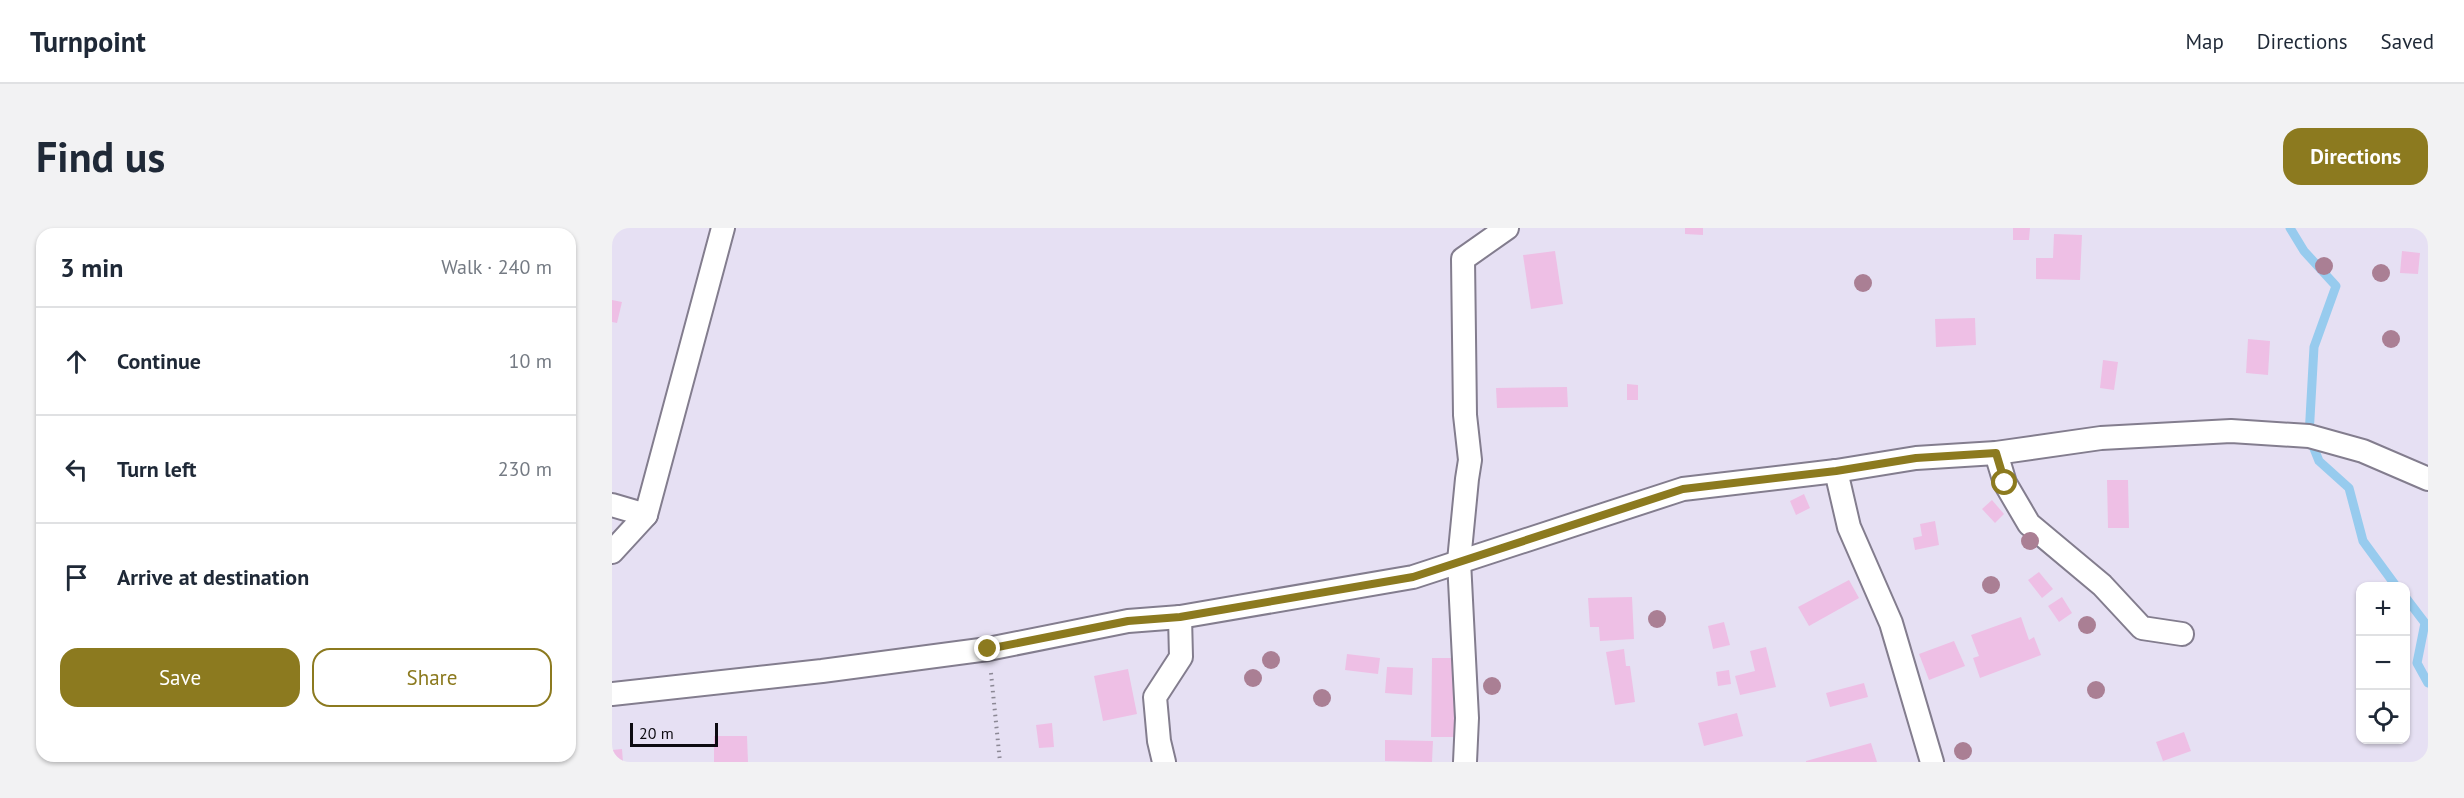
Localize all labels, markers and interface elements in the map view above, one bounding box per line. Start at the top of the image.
text: Turnpoint [30,23,146,60]
text: Map [2185,28,2224,55]
text: Directions [2257,28,2348,55]
text: Saved [2381,28,2434,55]
button: Directions [2283,128,2428,185]
text: Find us [36,129,165,184]
text: 3 min [60,251,123,284]
text: Walk · 240 m [441,254,552,280]
icon: ahead [60,345,93,378]
text: Continue [117,347,201,375]
text: 10 m [509,348,552,374]
icon: left [60,453,93,486]
text: Turn left [117,455,197,483]
text: 230 m [498,456,552,482]
route start [1991,469,2017,495]
icon: arrive [60,561,93,594]
text: Arrive at destination [117,563,309,591]
map controls [2356,582,2410,744]
button: + [2356,582,2410,636]
route end [974,635,1000,661]
button: − [2356,636,2410,690]
button: Save [60,648,300,707]
button: Share [312,648,552,707]
button: locate [2356,690,2410,744]
scale bar [630,720,718,748]
text: 20 m [639,723,674,743]

